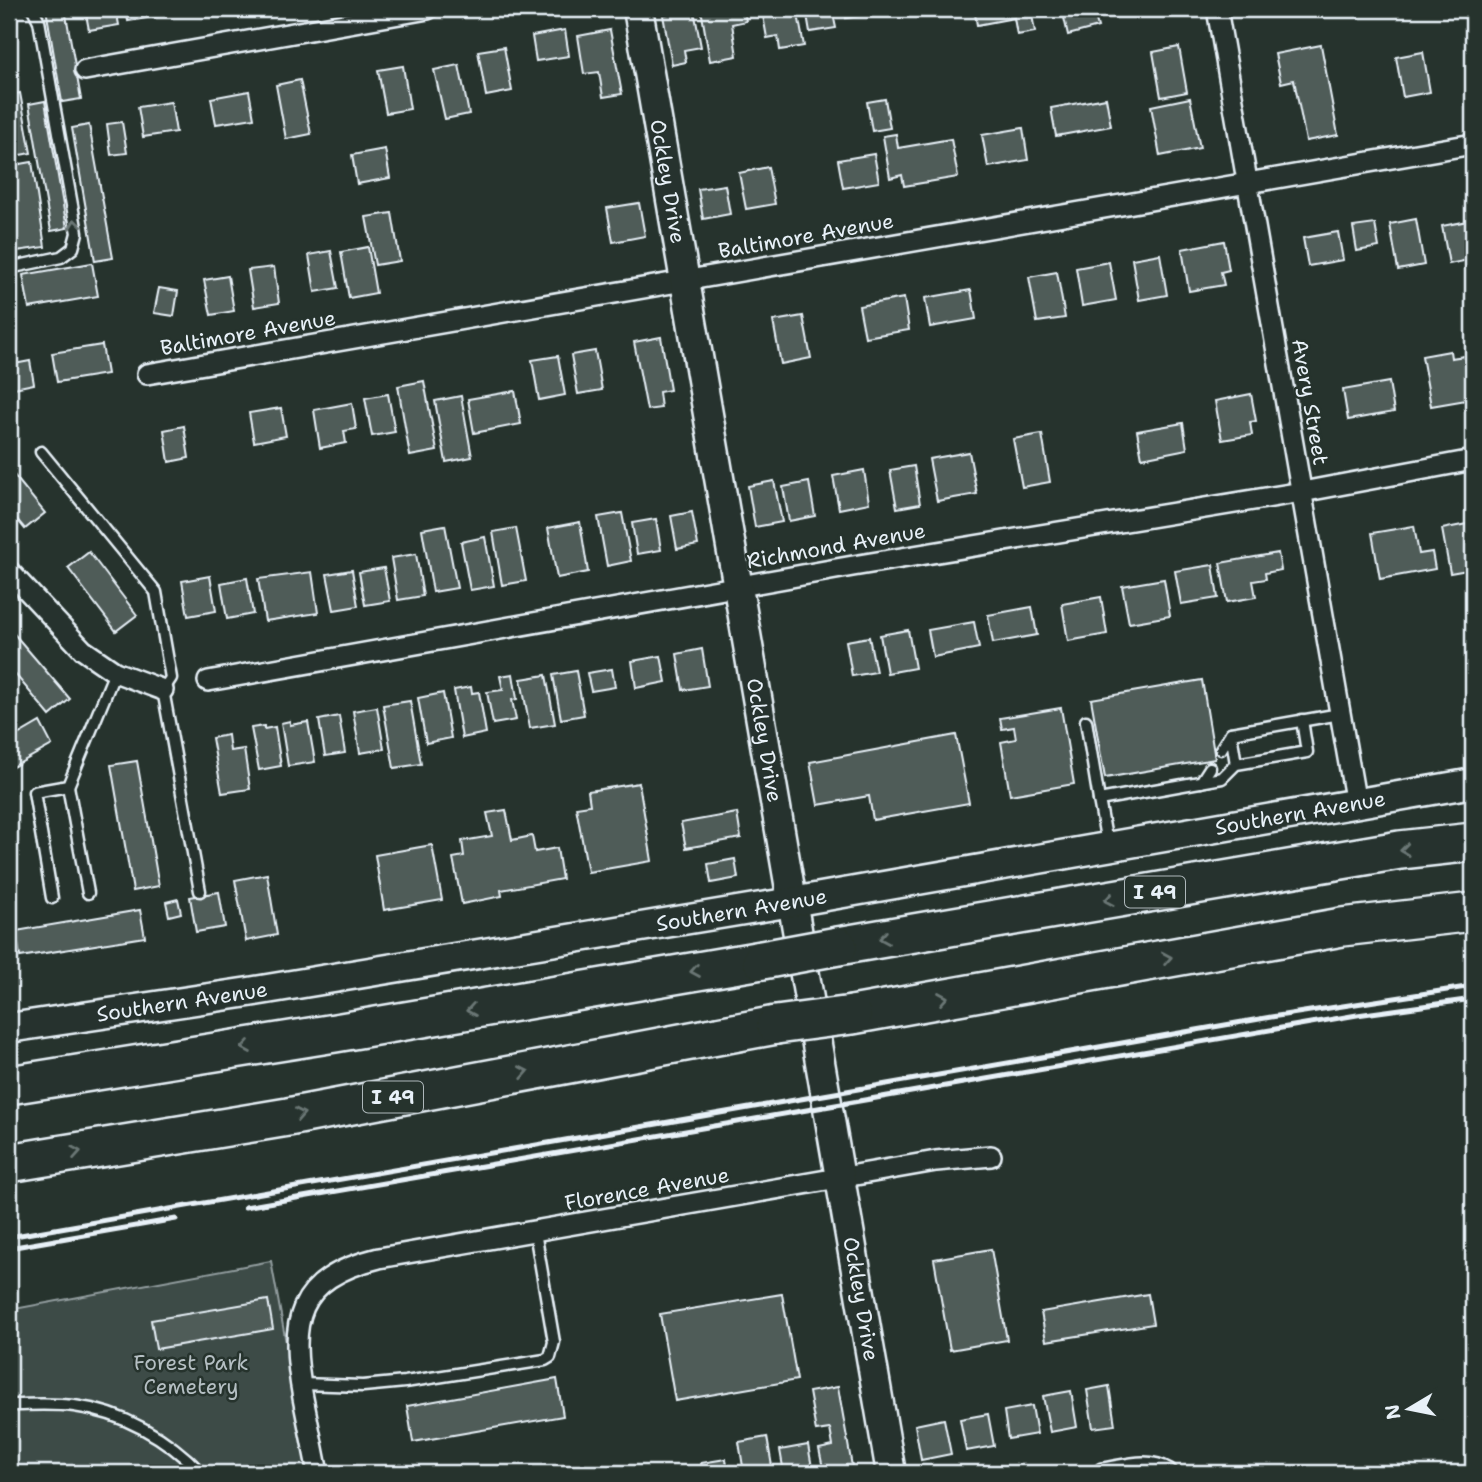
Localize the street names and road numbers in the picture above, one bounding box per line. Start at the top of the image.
street label: Ockley Drive [643,117,692,246]
street label: Baltimore Avenue [716,207,896,265]
street label: Baltimore Avenue [158,304,338,362]
street label: Avery Street [1285,337,1335,467]
street label: Richmond Avenue [744,516,928,576]
street label: Ockley Drive [740,676,789,804]
street label: Southern Avenue [1213,785,1388,842]
road number: I 49 [1125,876,1185,908]
street label: Southern Avenue [654,882,829,938]
street label: Southern Avenue [95,975,270,1029]
road number: I 49 [363,1082,423,1112]
street label: Florence Avenue [563,1161,731,1217]
street label: Ockley Drive [836,1235,885,1363]

